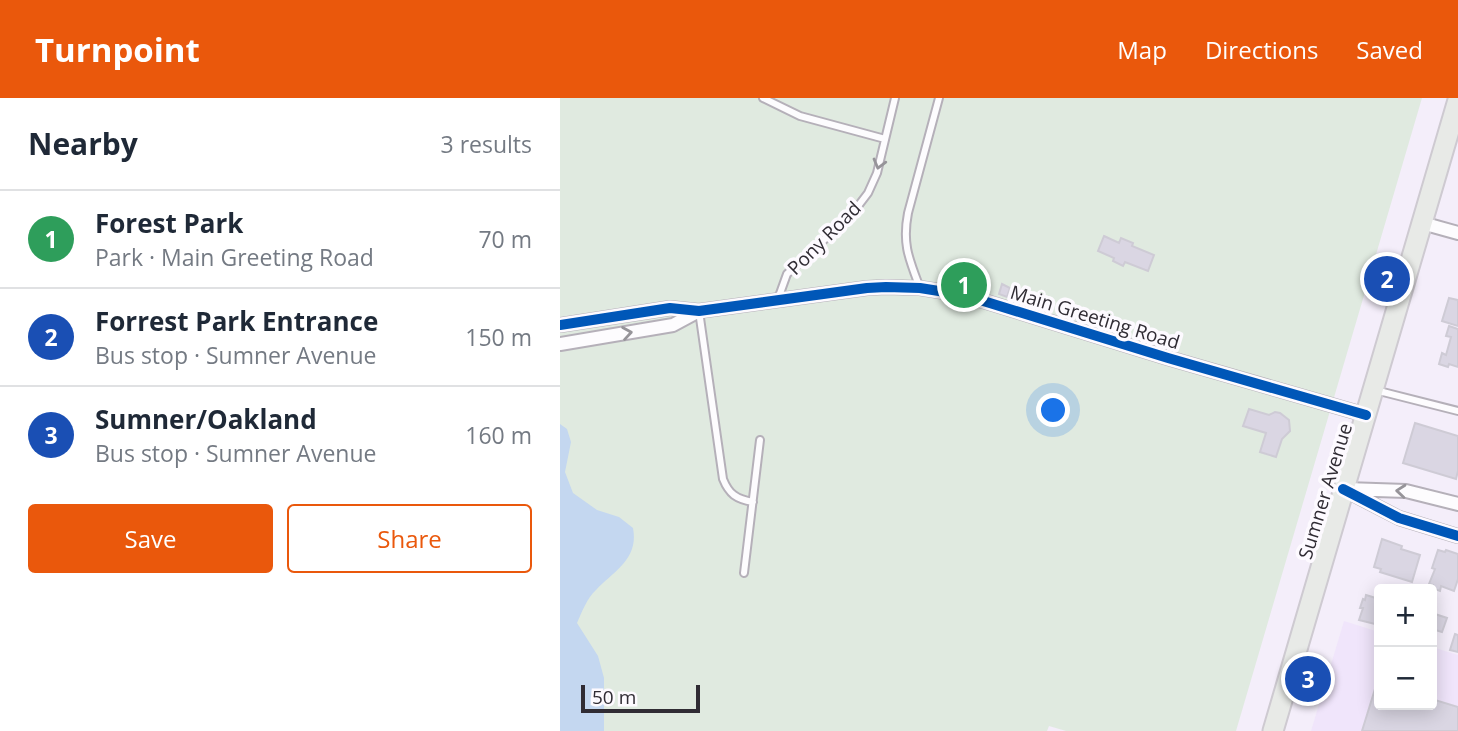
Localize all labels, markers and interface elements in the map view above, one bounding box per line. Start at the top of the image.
text: Turnpoint [35,27,200,72]
text: Map [1117,33,1167,66]
text: Directions [1205,33,1318,66]
text: Saved [1356,33,1423,66]
text: Nearby [28,123,138,164]
text: 3 results [441,128,532,160]
one-way arrow [873,158,887,170]
street label: Pony Road [781,195,867,281]
text: Forest Park [95,205,243,241]
text: 1 [44,223,58,255]
text: 70 m [478,223,532,255]
text: Park · Main Greeting Road [95,241,374,273]
pin: 2 [1364,253,1410,305]
pin: 1 [941,259,987,311]
street label: Main Greeting Road [1007,279,1183,355]
text: Forrest Park Entrance [95,303,378,339]
text: 2 [44,321,58,353]
text: 150 m [465,321,532,353]
one-way arrow [621,326,633,341]
text: Bus stop · Sumner Avenue [95,339,376,371]
your location [1036,393,1070,427]
text: Sumner/Oakland [95,401,317,437]
text: 3 [44,419,58,451]
text: 160 m [465,419,532,451]
street label: Sumner Avenue [1292,420,1358,562]
text: Bus stop · Sumner Avenue [95,437,376,469]
one-way arrow [1395,484,1406,499]
button: Save [28,504,273,573]
button: Share [287,504,532,573]
map controls [1374,584,1437,710]
button: + [1374,584,1437,647]
button: − [1374,647,1437,710]
pin: 3 [1285,653,1331,705]
scale bar [581,682,700,714]
text: 50 m [592,684,636,710]

